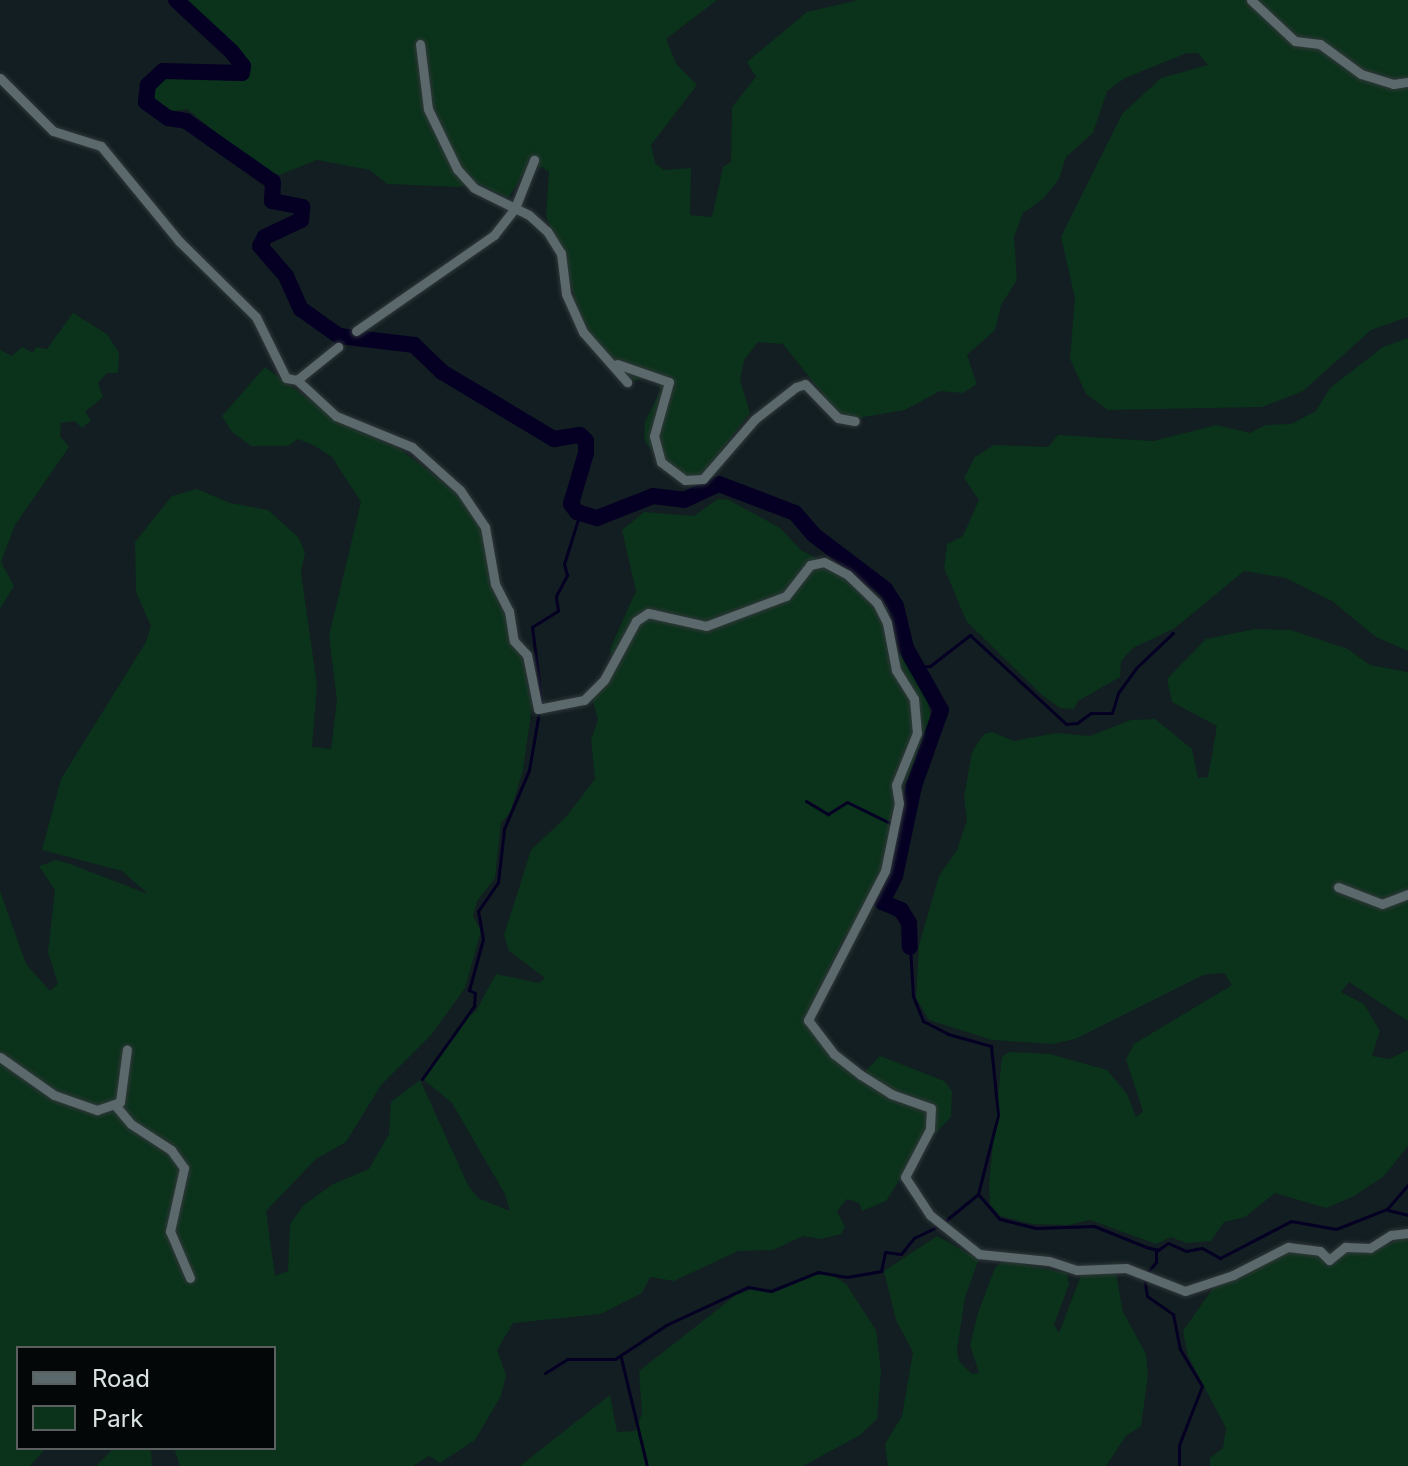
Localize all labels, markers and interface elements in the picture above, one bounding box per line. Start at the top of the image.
legend [16,1346,276,1450]
text: Road [92,1364,150,1393]
text: Park [92,1404,143,1433]

